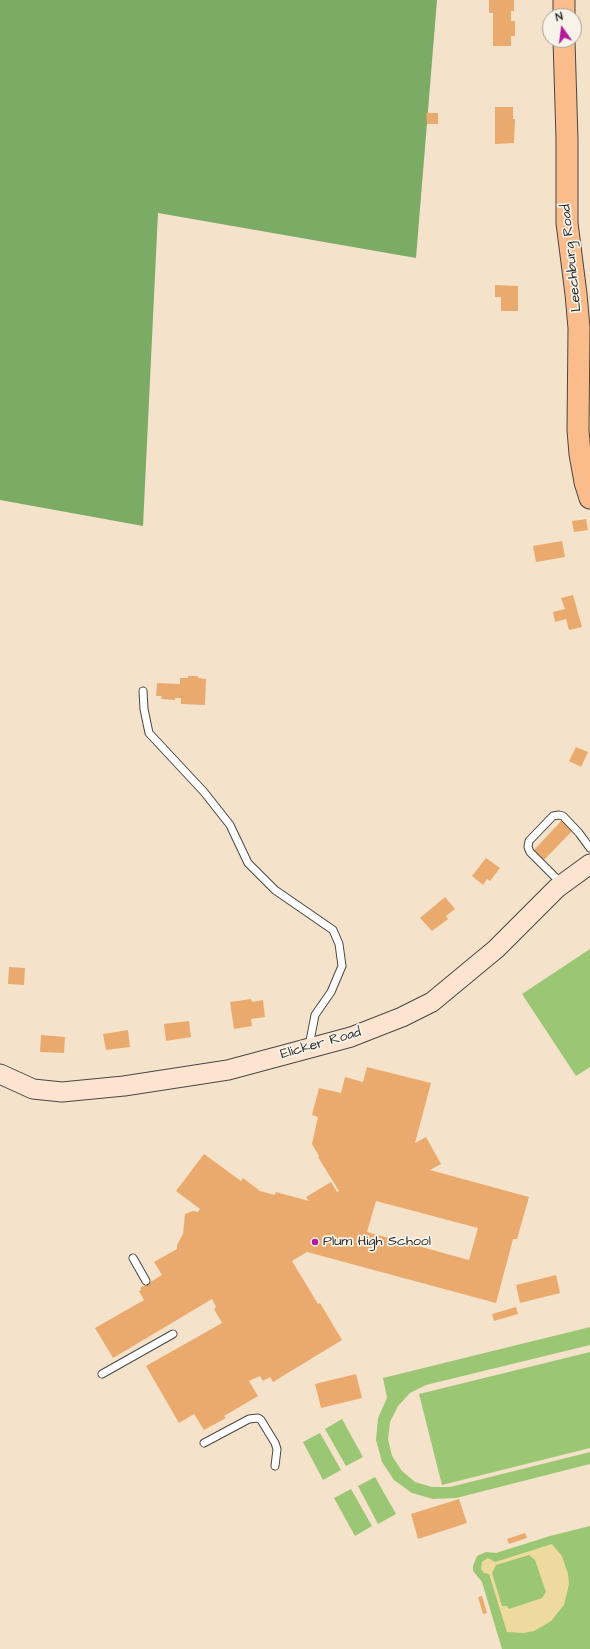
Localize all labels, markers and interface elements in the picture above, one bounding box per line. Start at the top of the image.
north arrow [542,8,582,48]
text: N [554,9,564,25]
street label: Leechburg Road [558,203,586,313]
street label: Elicker Road [279,1024,363,1064]
place label: Plum High School [323,1234,431,1250]
marker: Plum High School [310,1237,320,1247]

